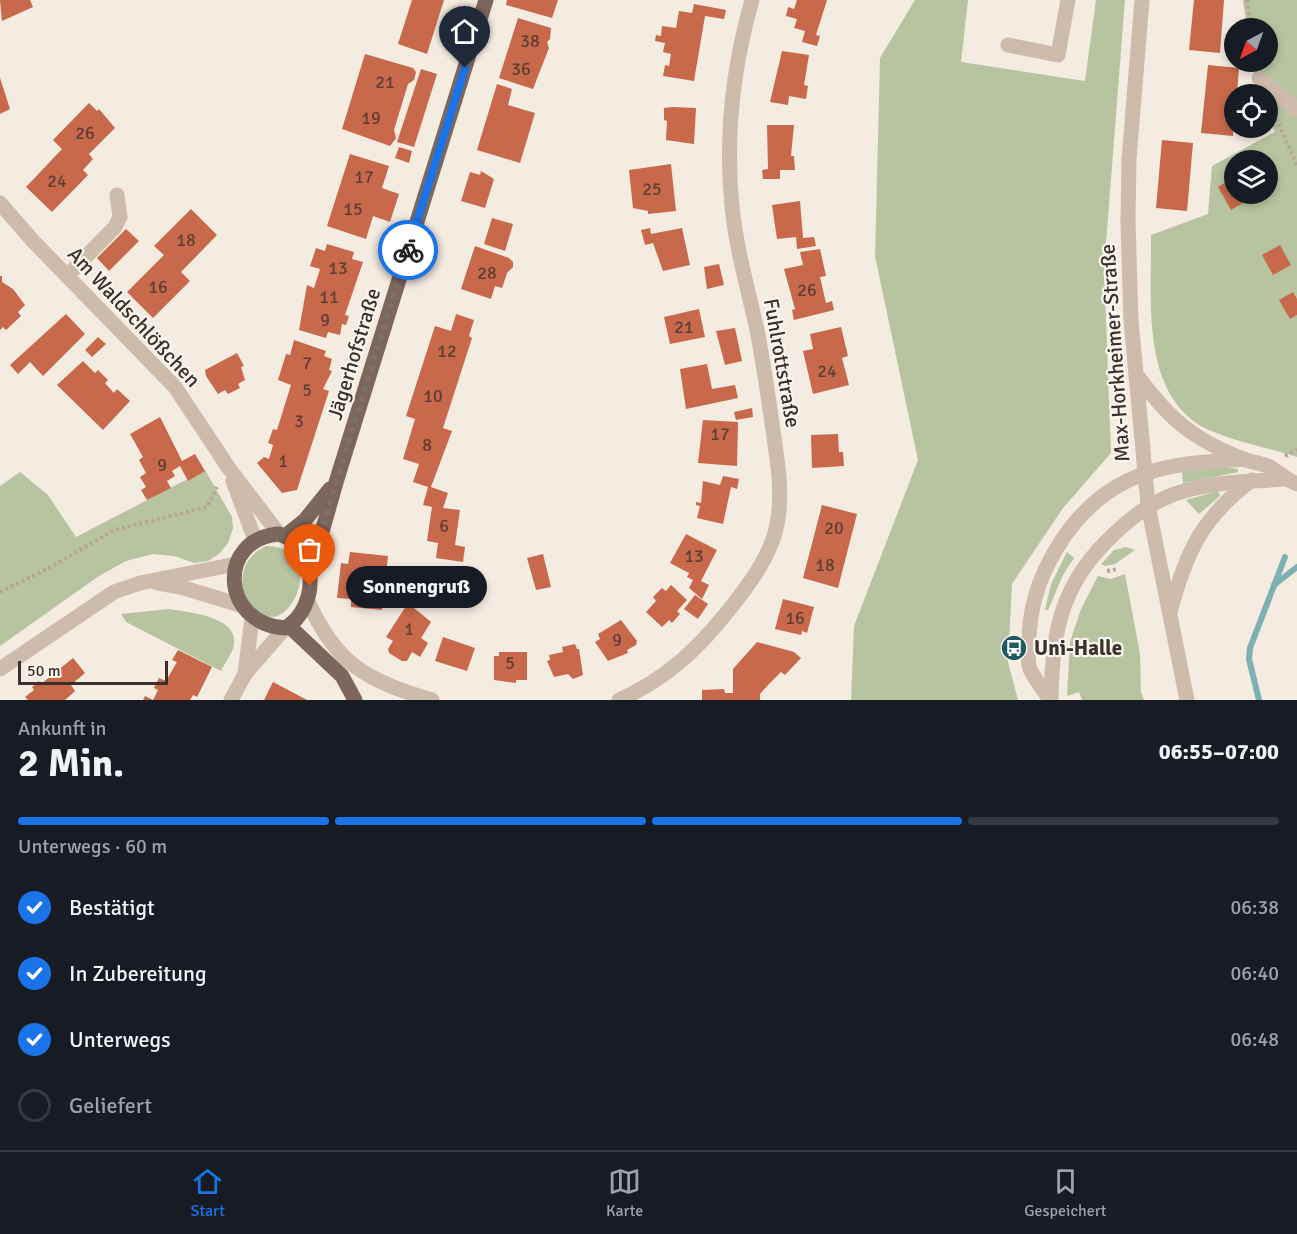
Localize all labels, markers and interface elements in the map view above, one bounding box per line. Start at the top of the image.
pin [439,6,490,68]
icon: home [448,15,481,48]
north arrow [1224,18,1278,72]
map controls [1224,18,1278,204]
house number: 38 [520,30,540,52]
house number: 36 [511,58,531,80]
house number: 21 [375,71,395,93]
button: locate [1224,84,1278,138]
house number: 19 [361,107,381,129]
house number: 26 [75,122,95,144]
button: layers [1224,150,1278,204]
house number: 17 [354,166,374,188]
house number: 24 [47,170,67,192]
house number: 25 [642,178,662,200]
house number: 15 [343,198,363,220]
courier [378,220,438,280]
house number: 18 [176,229,196,251]
icon: bike [392,234,425,267]
street label: Am Waldschlößchen [62,241,206,393]
street label: Max-Horkheimer-Straße [1094,243,1136,463]
house number: 13 [328,257,348,279]
house number: 28 [477,262,497,284]
house number: 16 [148,276,168,298]
house number: 26 [797,279,817,301]
street label: Jägerhofstraße [322,285,386,423]
house number: 11 [319,286,339,308]
street label: Fuhlrottstraße [758,296,806,430]
house number: 9 [320,309,330,331]
house number: 21 [674,316,694,338]
house number: 12 [437,340,457,362]
house number: 7 [302,352,312,374]
house number: 24 [817,360,837,382]
house number: 5 [302,379,312,401]
house number: 10 [423,385,443,407]
house number: 3 [294,410,304,432]
house number: 17 [710,423,730,445]
house number: 8 [422,434,432,456]
house number: 1 [278,450,288,472]
house number: 9 [157,454,167,476]
house number: 6 [439,515,449,537]
house number: 20 [824,517,844,539]
pin [284,524,335,586]
icon: bag [293,533,326,566]
house number: 13 [684,545,704,567]
house number: 18 [815,554,835,576]
callout: Sonnengruß [346,565,487,607]
text: Sonnengruß [363,574,470,599]
house number: 16 [785,607,805,629]
house number: 1 [404,618,414,640]
house number: 9 [612,629,622,651]
bus stop icon: Uni-Halle [999,633,1029,663]
place label: Uni-Halle [1034,635,1122,661]
house number: 5 [505,652,515,674]
scale bar [18,658,168,686]
text: 50 m [27,661,61,681]
text: Ankunft in [18,716,106,741]
text: 06:55–07:00 [1159,738,1279,765]
text: 2 Min. [18,739,124,787]
text: Unterwegs · 60 m [18,834,167,859]
icon: check [18,891,51,924]
text: Bestätigt [69,894,155,921]
text: 06:38 [1230,895,1279,920]
icon: check [18,957,51,990]
text: In Zubereitung [69,960,207,987]
text: 06:40 [1230,961,1279,986]
icon: check [18,1023,51,1056]
text: Unterwegs [69,1026,171,1053]
text: 06:48 [1230,1027,1279,1052]
text: Geliefert [69,1092,152,1119]
tab: Start [191,1165,225,1221]
tab: Karte [606,1165,643,1221]
tab: Gespeichert [1024,1165,1106,1221]

